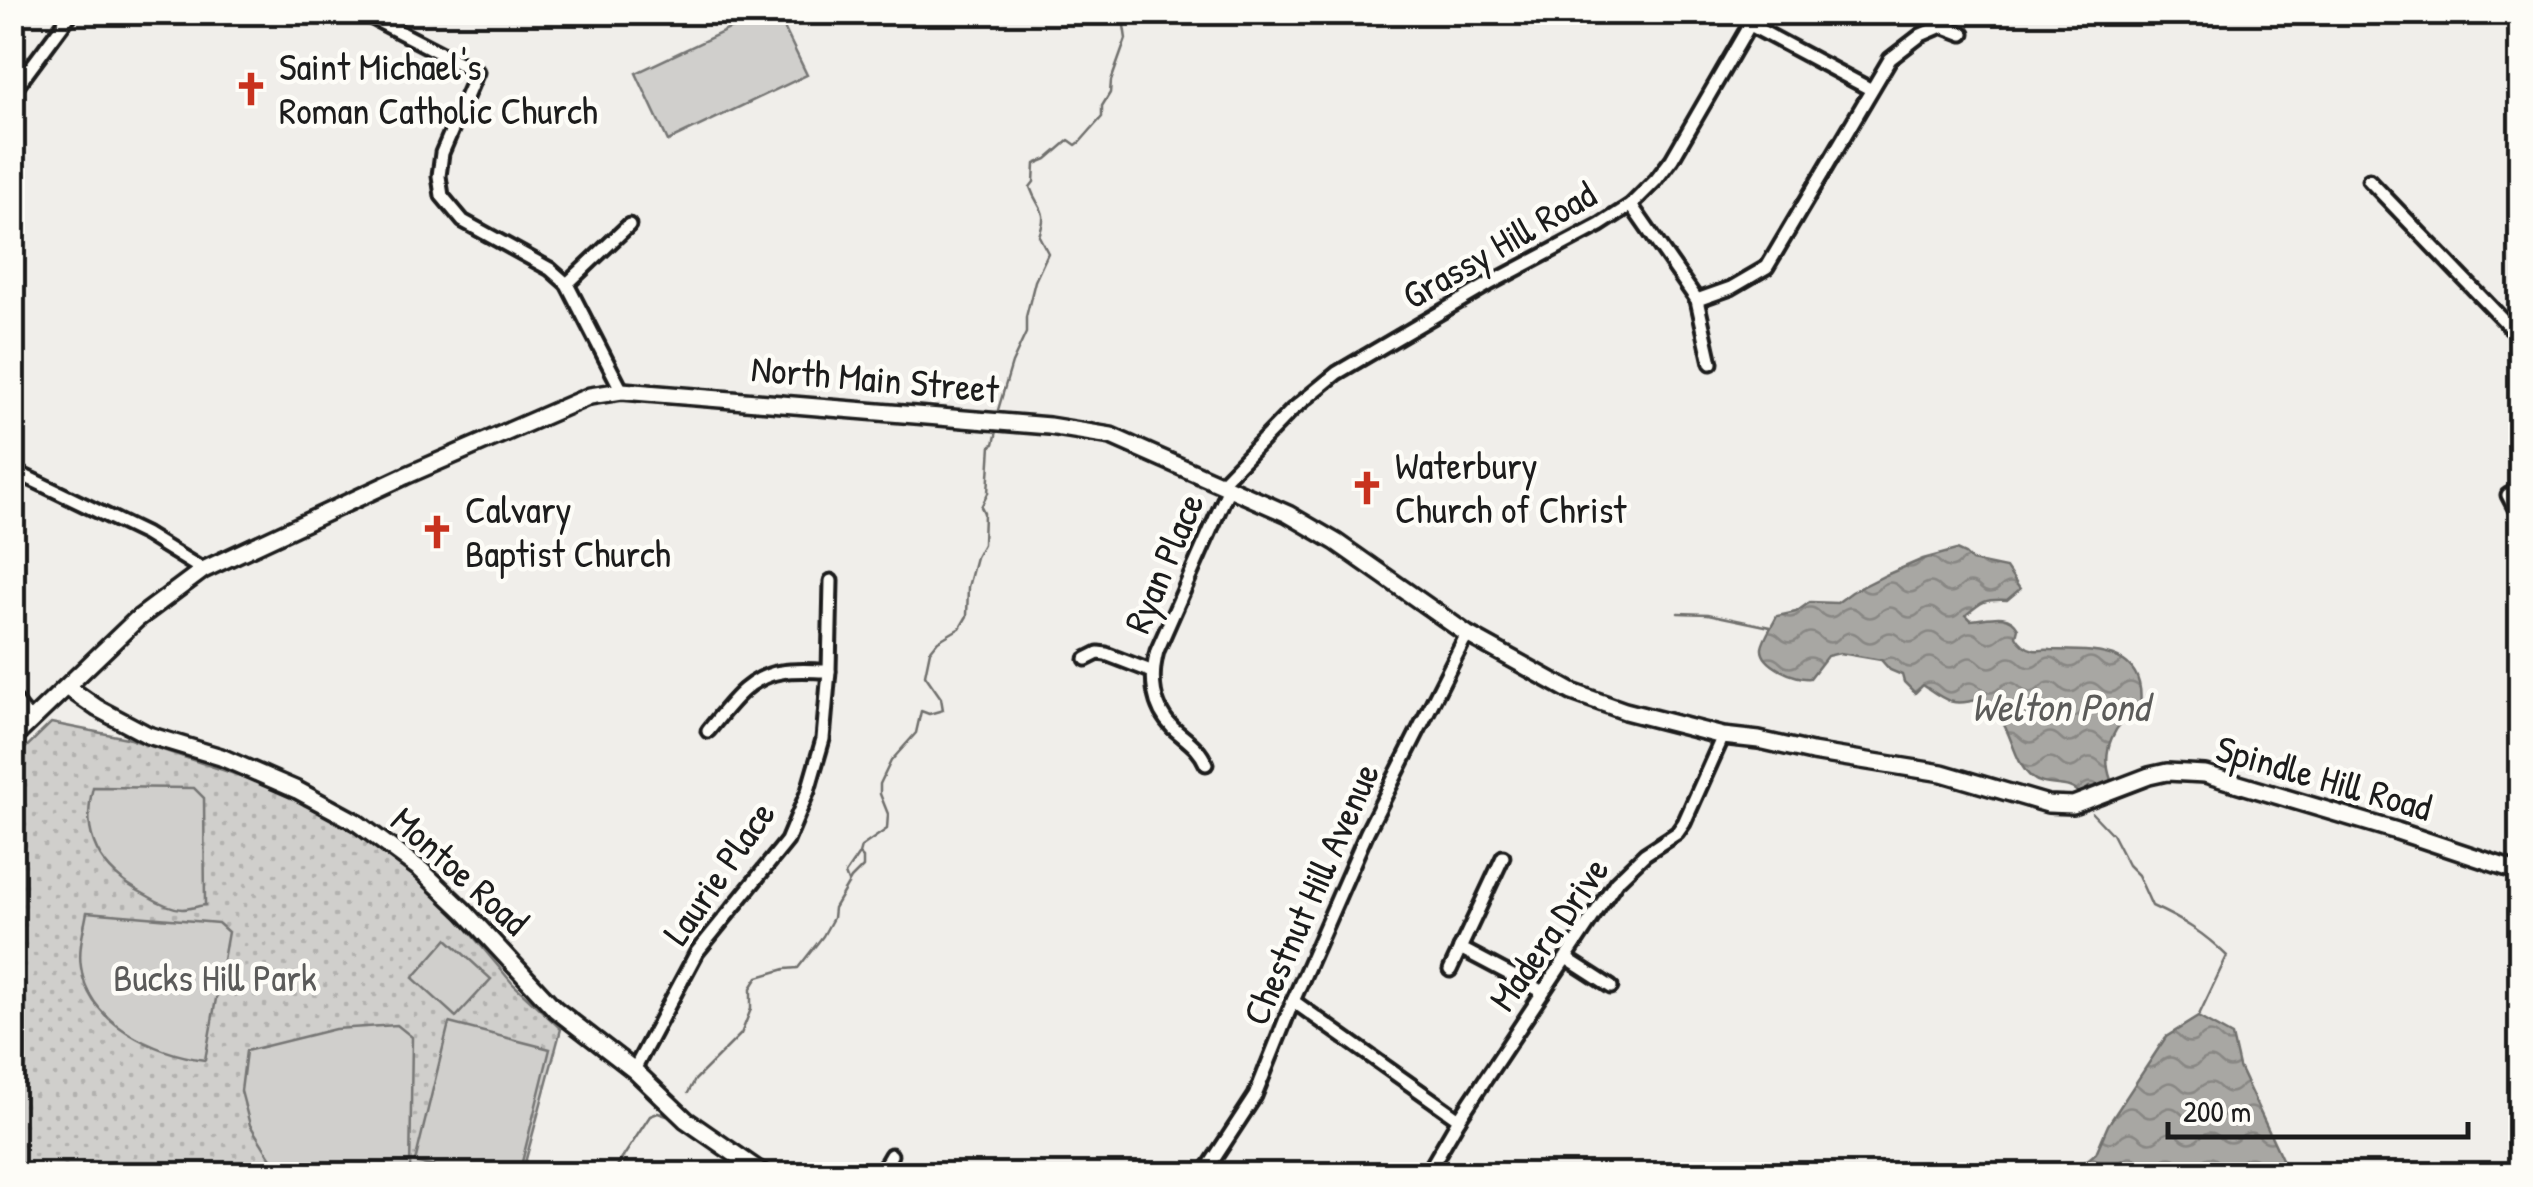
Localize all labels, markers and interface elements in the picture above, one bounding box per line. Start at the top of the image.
place label: Saint Michael's Roman Catholic Church [279,40,598,136]
church icon: Saint Michael's Roman Catholic Church [232,70,270,108]
street label: Grassy Hill Road [1392,168,1605,321]
street label: North Main Street [749,341,1002,415]
place label: Waterbury Church of Christ [1395,439,1627,535]
church icon: Waterbury Church of Christ [1348,469,1386,507]
place label: Calvary Baptist Church [465,483,671,579]
street label: Ryan Place [1110,485,1216,641]
church icon: Calvary Baptist Church [418,513,456,551]
water label: Welton Pond [1971,679,2154,733]
street label: Spindle Hill Road [2210,721,2438,833]
street label: Chestnut Hill Avenue [1229,754,1391,1033]
street label: Laurie Place [650,790,787,955]
street label: Montoe Road [380,794,541,946]
street label: Madera Drive [1476,846,1620,1021]
park label: Bucks Hill Park [113,951,317,1003]
scale bar [2168,1077,2468,1139]
text: 200 m [2183,1091,2251,1131]

